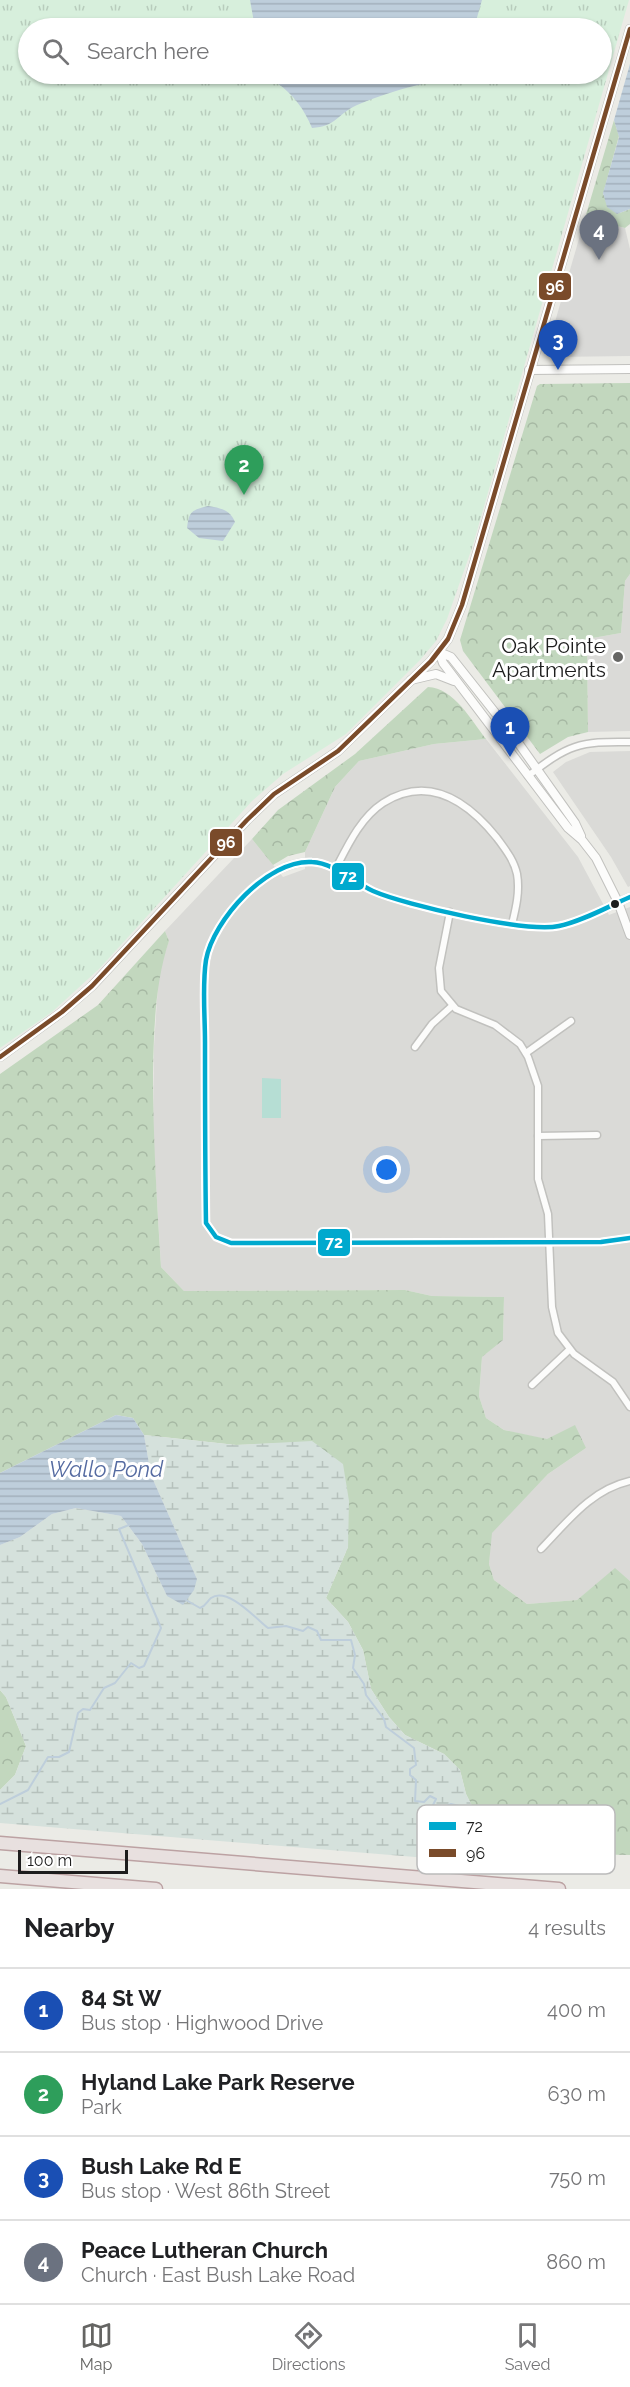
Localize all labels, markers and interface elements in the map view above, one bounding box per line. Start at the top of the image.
search box [18,18,612,84]
icon: search [39,35,72,68]
text: Search here [87,38,209,64]
pin: 4 [580,210,618,260]
line badge: 96 [538,272,572,301]
text: 96 [545,277,565,296]
pin: 3 [538,320,578,370]
pin: 2 [224,446,264,495]
place label: Oak Pointe Apartments [492,633,606,682]
marker: Oak Pointe Apartments [611,650,625,664]
pin: 1 [490,708,530,757]
line badge: 96 [209,828,243,857]
text: 96 [216,833,236,852]
line badge: 72 [331,862,365,891]
text: 72 [339,867,357,886]
unlabelled marker [609,898,621,910]
your location [372,1155,401,1184]
line badge: 72 [317,1228,351,1257]
text: 72 [325,1233,343,1252]
water label: Wallo Pond [49,1456,164,1482]
legend [417,1805,615,1874]
text: 72 [466,1817,483,1836]
text: 96 [466,1844,485,1863]
scale bar [18,1847,128,1874]
text: 100 m [27,1851,72,1870]
text: Nearby [24,1913,114,1943]
text: 4 results [528,1916,606,1940]
text: 84 St W [81,1985,161,2011]
text: 1 [39,1998,48,2022]
text: 400 m [547,1998,606,2022]
text: Bus stop · Highwood Drive [81,2011,323,2035]
text: Hyland Lake Park Reserve [81,2069,355,2095]
text: 2 [38,2082,49,2106]
text: 630 m [548,2082,606,2106]
text: Park [81,2095,122,2119]
text: Bush Lake Rd E [81,2153,242,2179]
text: 3 [38,2166,49,2190]
text: 750 m [549,2166,606,2190]
text: Bus stop · West 86th Street [81,2179,330,2203]
text: Peace Lutheran Church [81,2237,328,2263]
text: 4 [38,2250,49,2274]
text: 860 m [546,2250,606,2274]
text: Church · East Bush Lake Road [81,2263,355,2287]
tab: Map [80,2319,113,2374]
tab: Directions [272,2319,346,2374]
tab: Saved [505,2319,550,2374]

